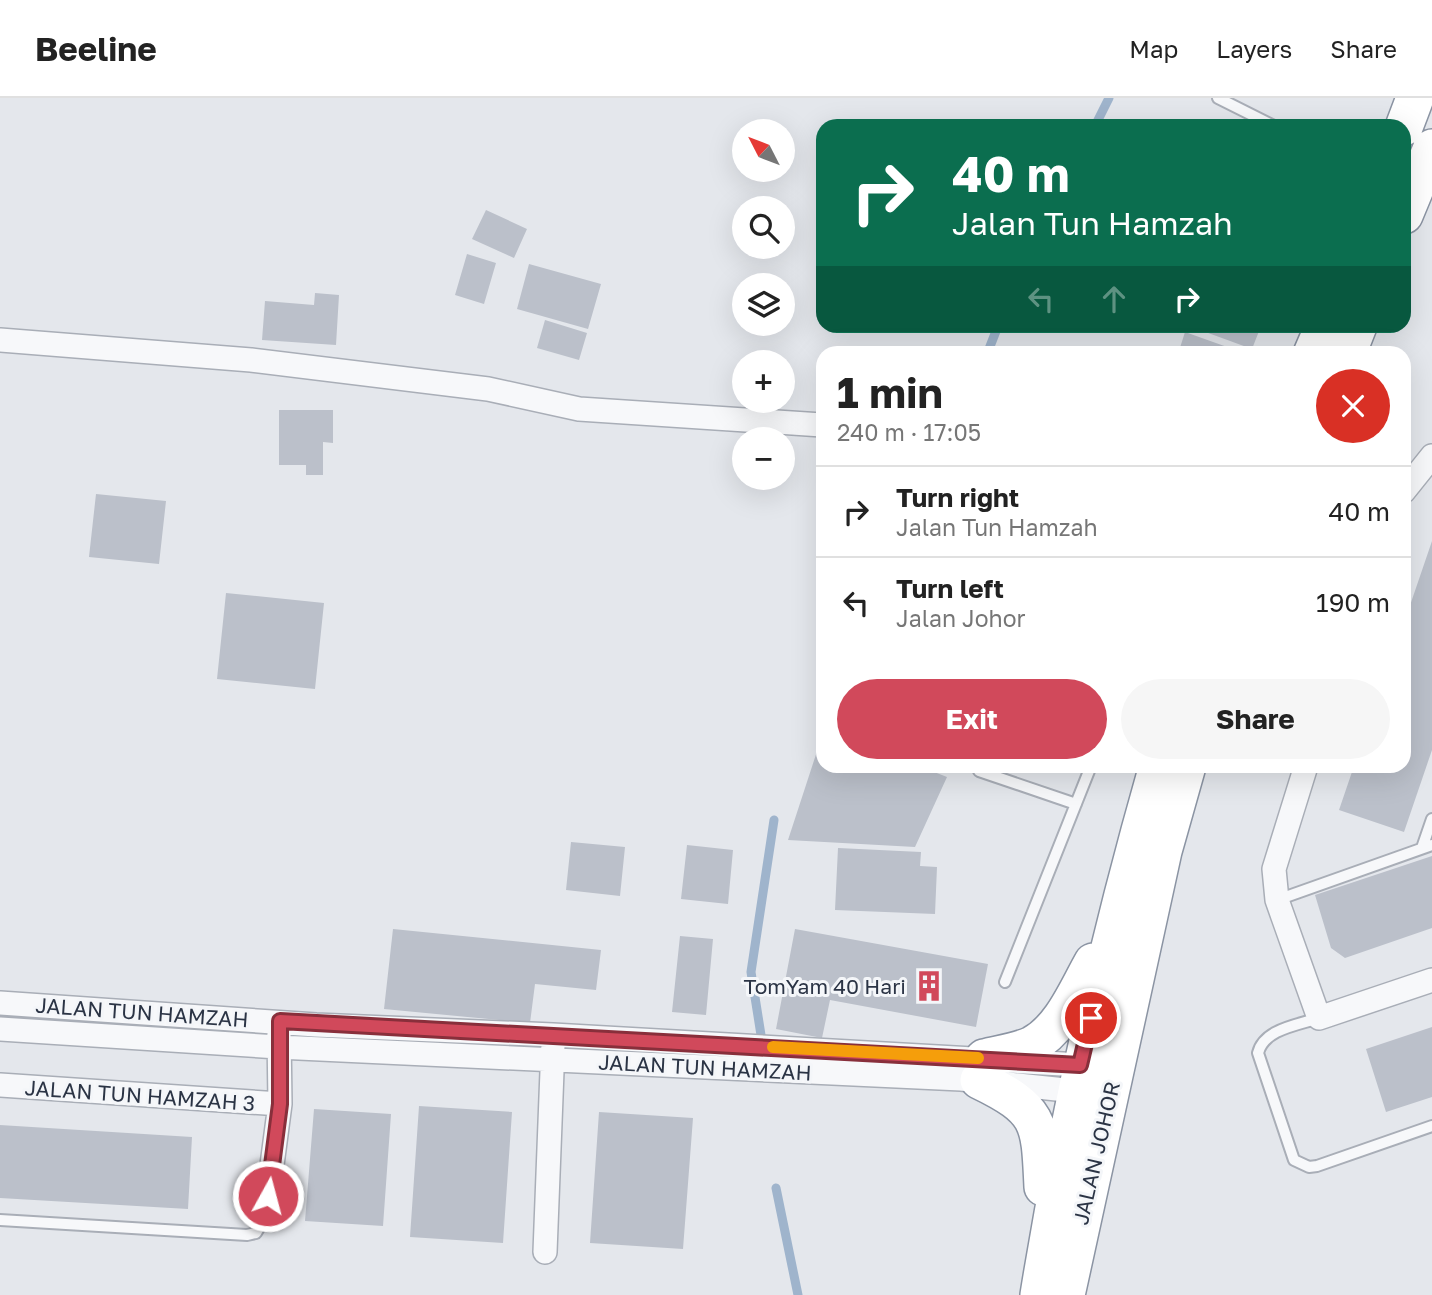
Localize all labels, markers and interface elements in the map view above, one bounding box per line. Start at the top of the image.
text: Beeline [35,29,157,68]
text: Map [1129,34,1178,63]
text: Layers [1216,34,1292,63]
text: Share [1330,34,1397,63]
north arrow [732,119,794,182]
map controls [732,119,795,490]
text: 40 m [952,144,1070,203]
icon: right [837,147,928,238]
button: search [732,196,795,259]
text: Jalan Tun Hamzah [952,204,1233,242]
button: layers [732,273,795,336]
icon: left [1022,280,1060,318]
icon: ahead [1095,280,1133,318]
icon: right [1168,280,1206,318]
button: + [732,350,795,413]
text: 1 min [837,367,943,417]
button: close [1316,369,1390,443]
text: 240 m · 17:05 [837,418,981,446]
button: − [732,427,795,490]
text: Turn right [896,482,1019,513]
icon: right [837,493,875,531]
text: 40 m [1329,496,1390,527]
text: Jalan Tun Hamzah [896,513,1098,541]
text: Turn left [896,573,1004,604]
icon: left [837,584,875,622]
text: 190 m [1316,587,1390,618]
text: Jalan Johor [896,604,1026,632]
button: Exit [837,679,1107,759]
button: Share [1121,679,1390,759]
building icon: TomYam 40 Hari [912,969,946,1003]
place label: TomYam 40 Hari [744,973,906,999]
pin [1061,988,1121,1048]
street label: JALAN TUN HAMZAH [35,992,249,1032]
icon: arrive [1072,999,1110,1037]
street label: JALAN TUN HAMZAH [598,1048,812,1086]
street label: JALAN TUN HAMZAH 3 [24,1074,256,1116]
street label: JALAN JOHOR [1067,1079,1125,1227]
position arrow [231,1159,305,1233]

